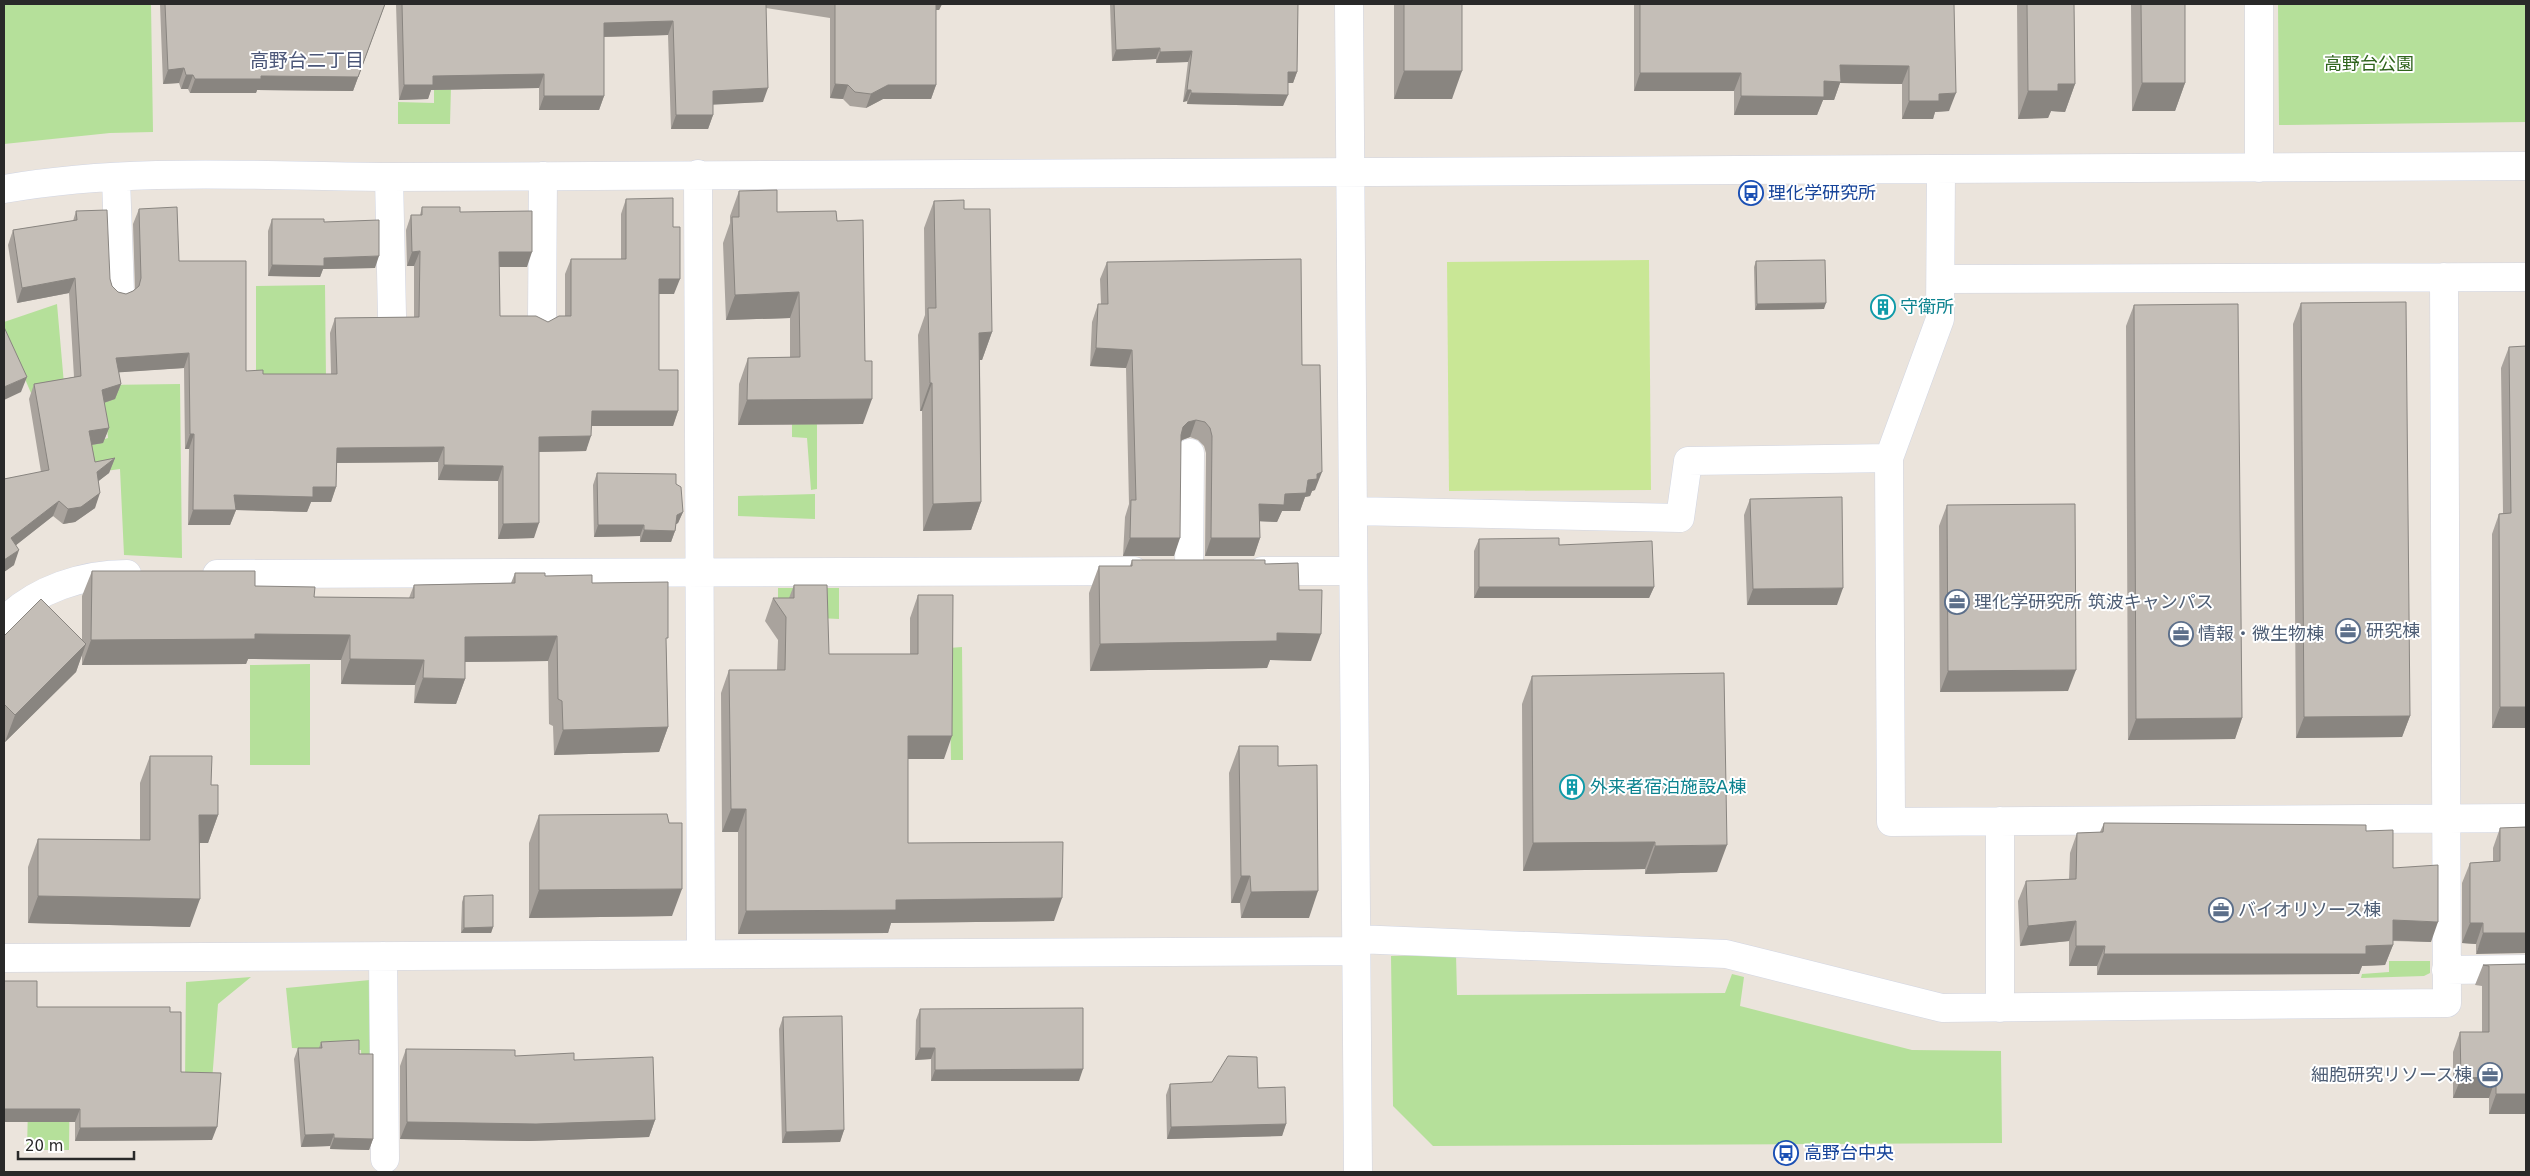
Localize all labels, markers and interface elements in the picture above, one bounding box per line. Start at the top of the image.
district label: 高野台二丁目 [250,49,364,71]
park label: 高野台公園 [2324,53,2414,74]
bus stop icon: 理化学研究所 [1738,180,1764,206]
place label: 理化学研究所 [1768,182,1876,203]
building icon: 守衛所 [1870,294,1896,320]
place label: 守衛所 [1900,296,1954,317]
office icon: 理化学研究所 筑波キャンパス [1944,589,1970,615]
place label: 理化学研究所 筑波キャンパス [1974,591,2214,612]
office icon: 研究棟 [2335,618,2361,644]
place label: 研究棟 [2366,620,2420,641]
office icon: 情報・微生物棟 [2168,621,2194,647]
place label: 情報・微生物棟 [2198,623,2324,644]
building icon: 外来者宿泊施設A棟 [1559,774,1585,800]
place label: 外来者宿泊施設A棟 [1590,776,1746,797]
office icon: バイオリソース棟 [2208,897,2234,923]
place label: バイオリソース棟 [2238,899,2381,920]
office icon: 細胞研究リソース棟 [2477,1062,2503,1088]
place label: 細胞研究リソース棟 [2311,1064,2472,1085]
scale bar [18,1128,134,1160]
text: 20 m [25,1137,63,1155]
bus stop icon: 高野台中央 [1773,1140,1799,1166]
place label: 高野台中央 [1804,1142,1894,1163]

